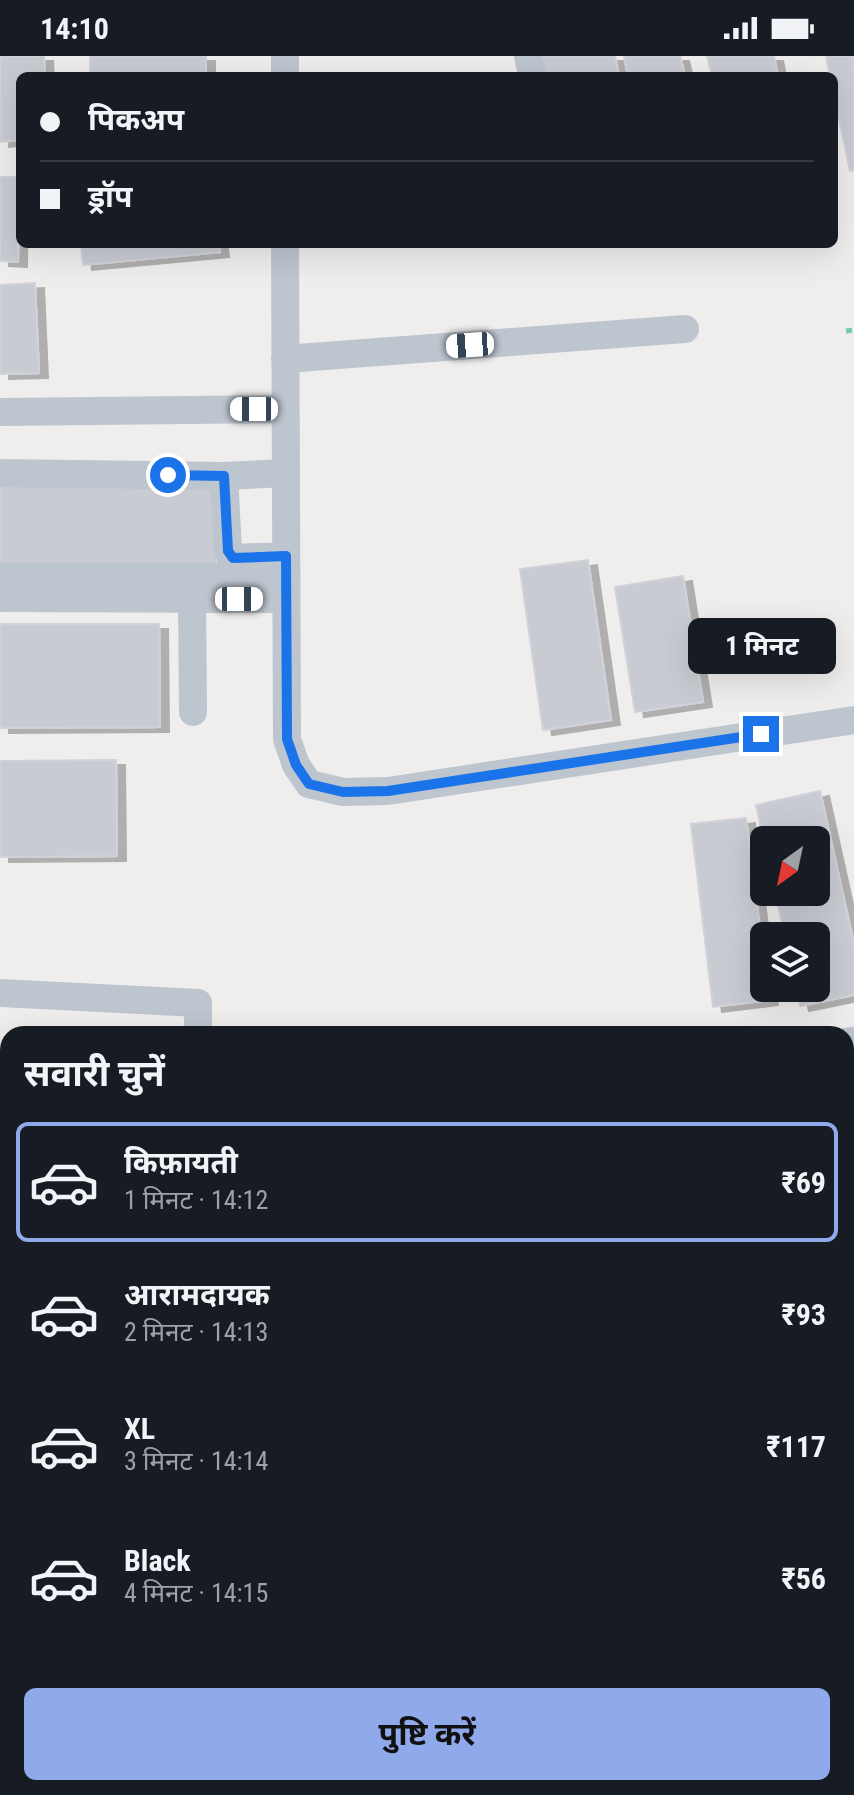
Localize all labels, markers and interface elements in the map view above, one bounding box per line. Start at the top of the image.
text: 14:10 [40,11,109,46]
text: पिकअप [88,102,184,137]
text: ड्रॉप [88,179,132,214]
car [445,331,495,359]
car [230,397,278,421]
route start [150,457,186,493]
car [215,587,263,611]
callout: 1 मिनट [687,618,835,674]
text: 1 मिनट [725,631,799,661]
route end [743,716,779,752]
north arrow [750,826,830,906]
map controls [750,826,830,1002]
button: layers [750,922,830,1002]
text: सवारी चुनें [24,1053,165,1095]
text: किफ़ायती [124,1145,238,1180]
icon: car [28,1146,100,1218]
text: ₹69 [781,1165,826,1200]
text: 1 मिनट · 14:12 [124,1185,268,1215]
text: आरामदायक [124,1277,270,1312]
icon: car [28,1278,100,1350]
text: ₹93 [781,1297,826,1332]
text: 2 मिनट · 14:13 [124,1317,268,1347]
icon: car [28,1410,100,1482]
text: XL [124,1411,155,1446]
text: ₹117 [766,1429,826,1464]
text: 3 मिनट · 14:14 [124,1446,268,1476]
icon: car [28,1542,100,1614]
text: Black [124,1543,191,1578]
text: ₹56 [781,1561,826,1596]
text: 4 मिनट · 14:15 [124,1578,268,1608]
button: पुष्टि करें [24,1688,830,1780]

